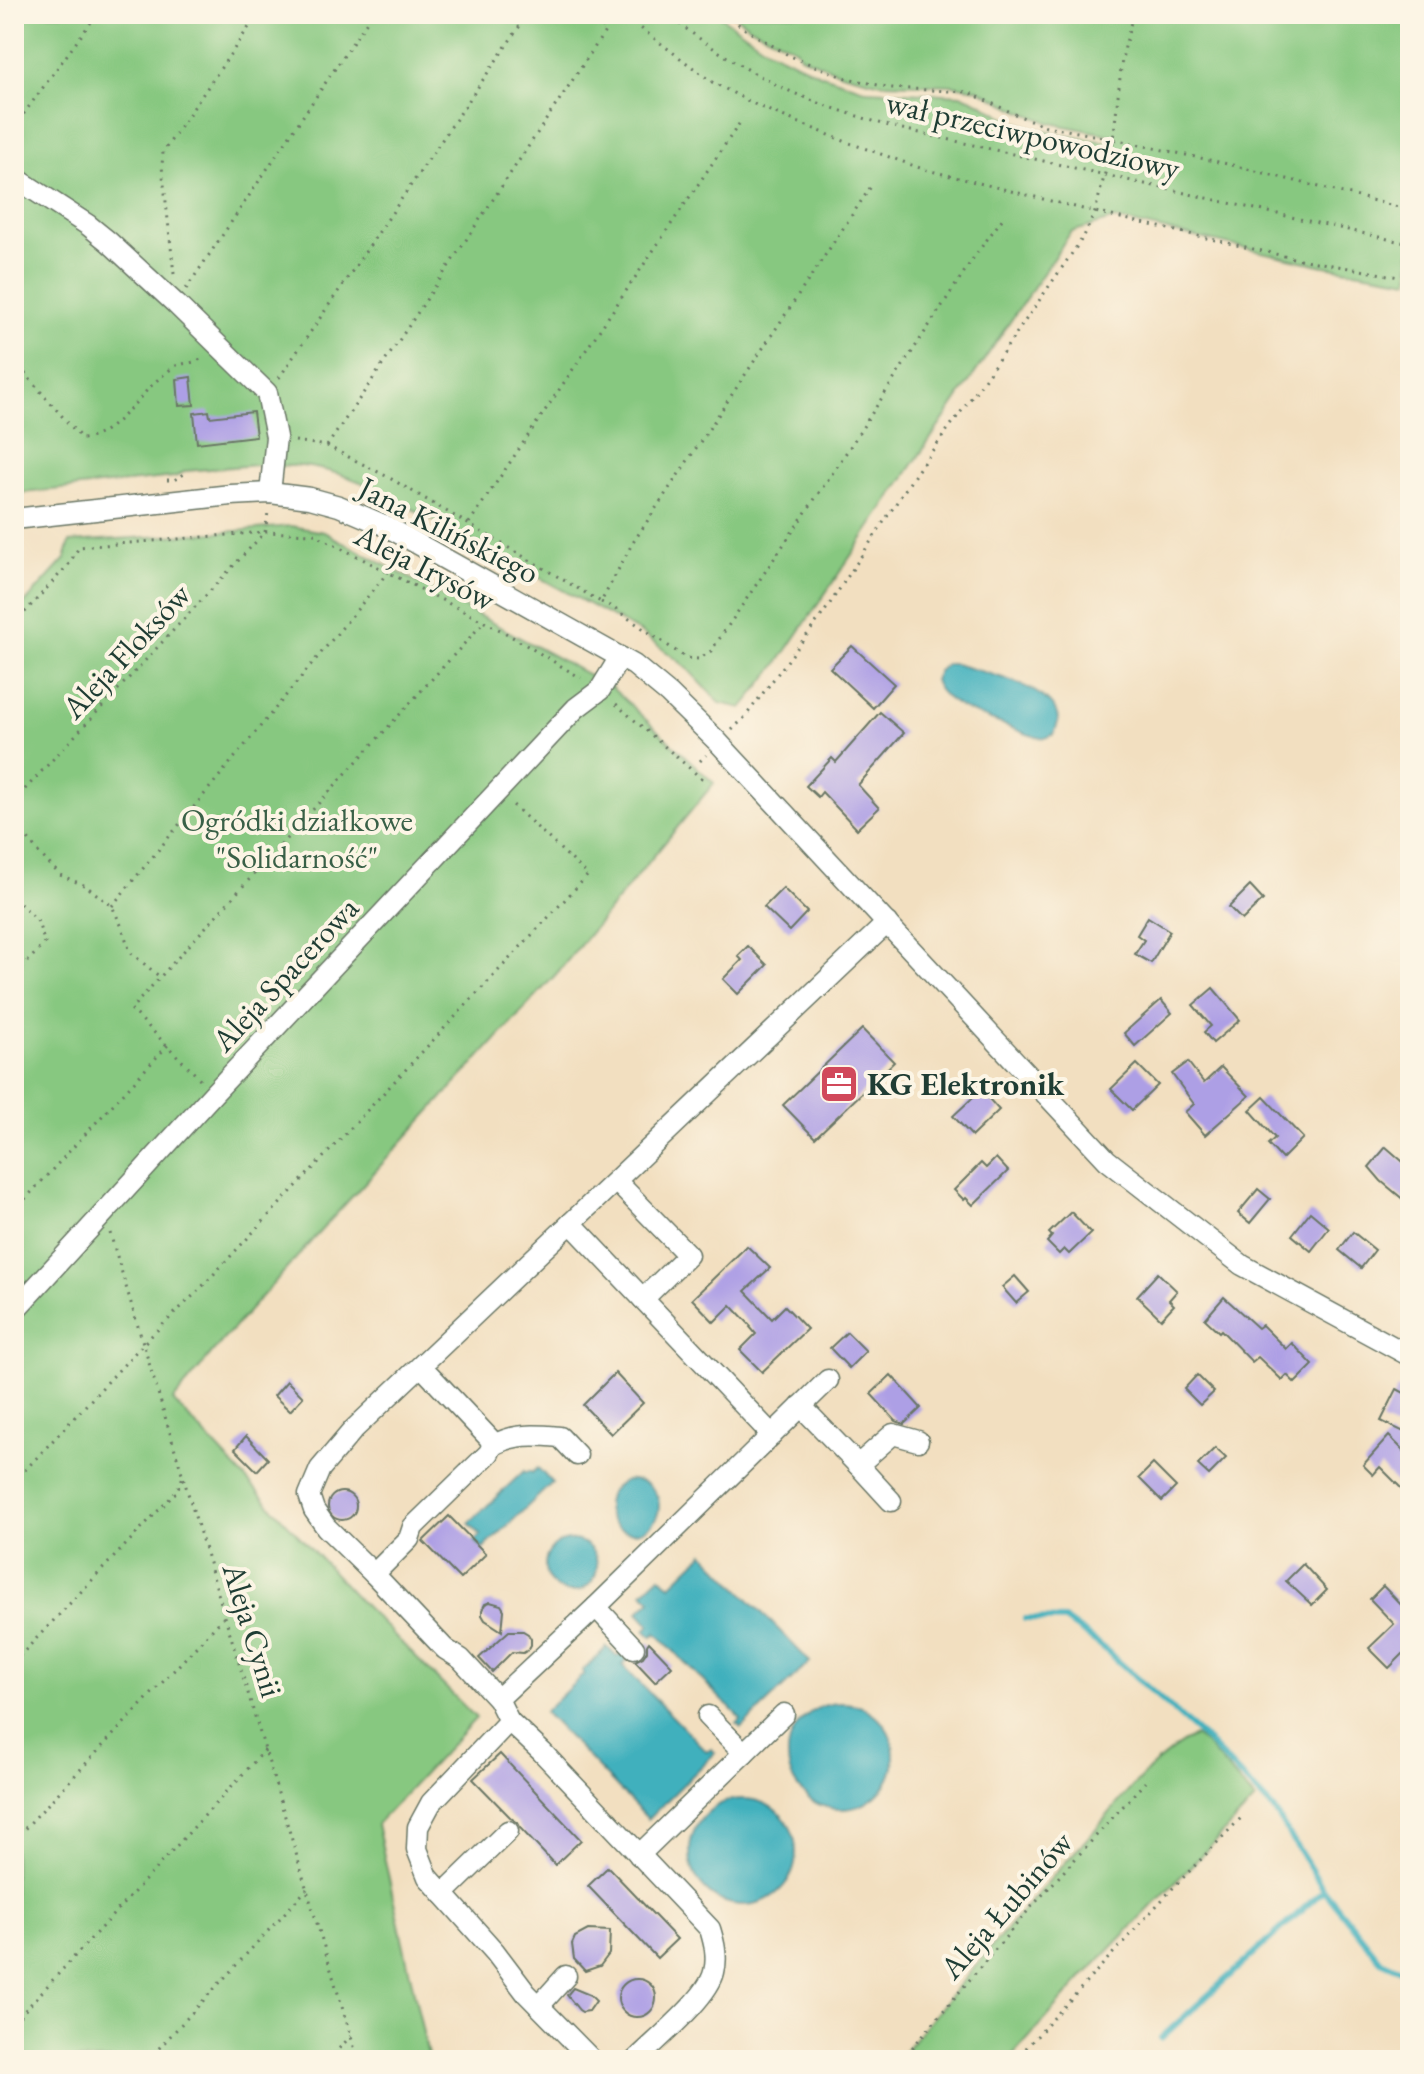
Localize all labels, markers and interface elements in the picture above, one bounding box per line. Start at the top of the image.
street label: wał przeciwpowodziowy [882,81,1185,189]
street label: Jana Kilińskiego [349,465,546,593]
street label: Aleja Irysów [347,513,503,621]
street label: Aleja Floksów [52,573,200,728]
park label: Ogródki działkowe "Solidarność" [181,799,413,878]
street label: Aleja Spacerowa [202,887,368,1061]
office icon: KG Elektronik [818,1063,860,1105]
place label: KG Elektronik [867,1063,1065,1105]
street label: Aleja Cynii [212,1557,293,1702]
street label: Aleja Łubinów [930,1821,1083,1988]

